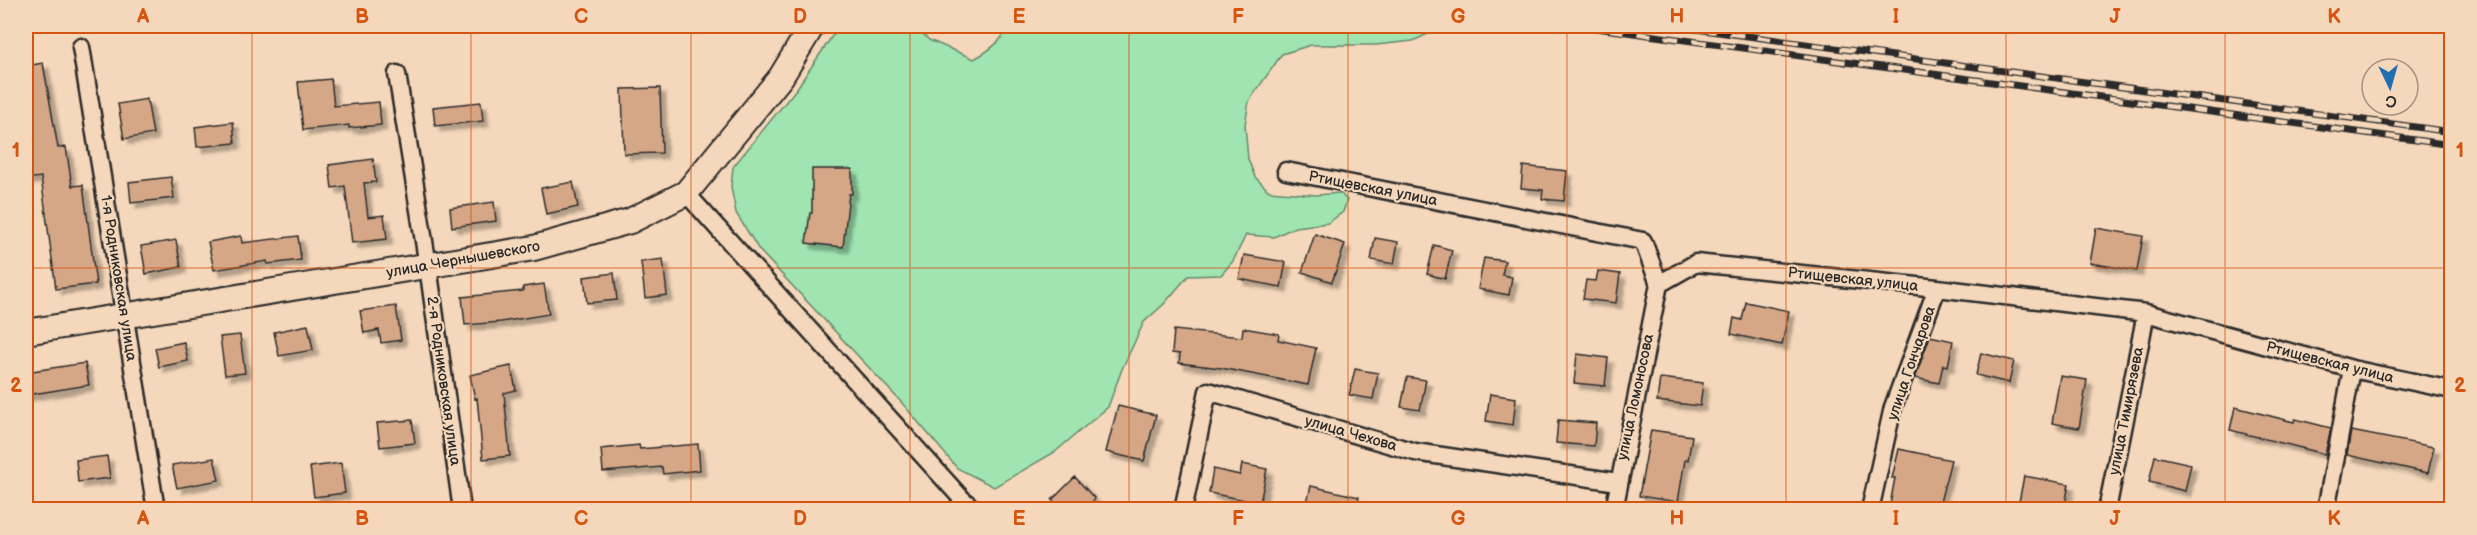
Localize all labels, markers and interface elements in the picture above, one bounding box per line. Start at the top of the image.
text: A [136,5,150,29]
text: B [355,5,369,29]
text: C [574,5,588,29]
text: D [793,5,807,29]
text: E [1013,5,1026,29]
text: F [1232,5,1244,29]
text: G [1451,5,1466,29]
text: H [1670,5,1684,29]
text: I [1893,5,1899,29]
text: J [2110,5,2122,29]
text: K [2327,5,2341,29]
north arrow [2360,57,2420,117]
text: С [2385,90,2398,110]
text: 1 [12,139,20,163]
text: 1 [2456,139,2464,163]
street label: Ртищевская улица [1307,167,1439,210]
street label: 1-я Родниковская улица [96,194,141,363]
street label: улица Чернышевского [385,237,542,282]
street label: Ртищевская улица [1787,263,1919,296]
street label: 2-я Родниковская улица [422,295,465,467]
street label: улица Гончарова [1883,303,1940,423]
street label: улица Ломоносова [1613,332,1658,462]
street label: Ртищевская улица [2264,337,2396,388]
street label: улица Тимирязева [2105,345,2148,477]
text: 2 [10,374,22,398]
text: 2 [2454,374,2466,398]
street label: улица Чехова [1303,411,1399,456]
text: A [136,507,150,531]
text: B [355,507,369,531]
text: C [574,507,588,531]
text: D [793,507,807,531]
text: E [1013,507,1026,531]
text: F [1232,507,1244,531]
text: G [1451,507,1466,531]
text: H [1670,507,1684,531]
text: I [1893,507,1899,531]
text: J [2110,507,2122,531]
text: K [2327,507,2341,531]

